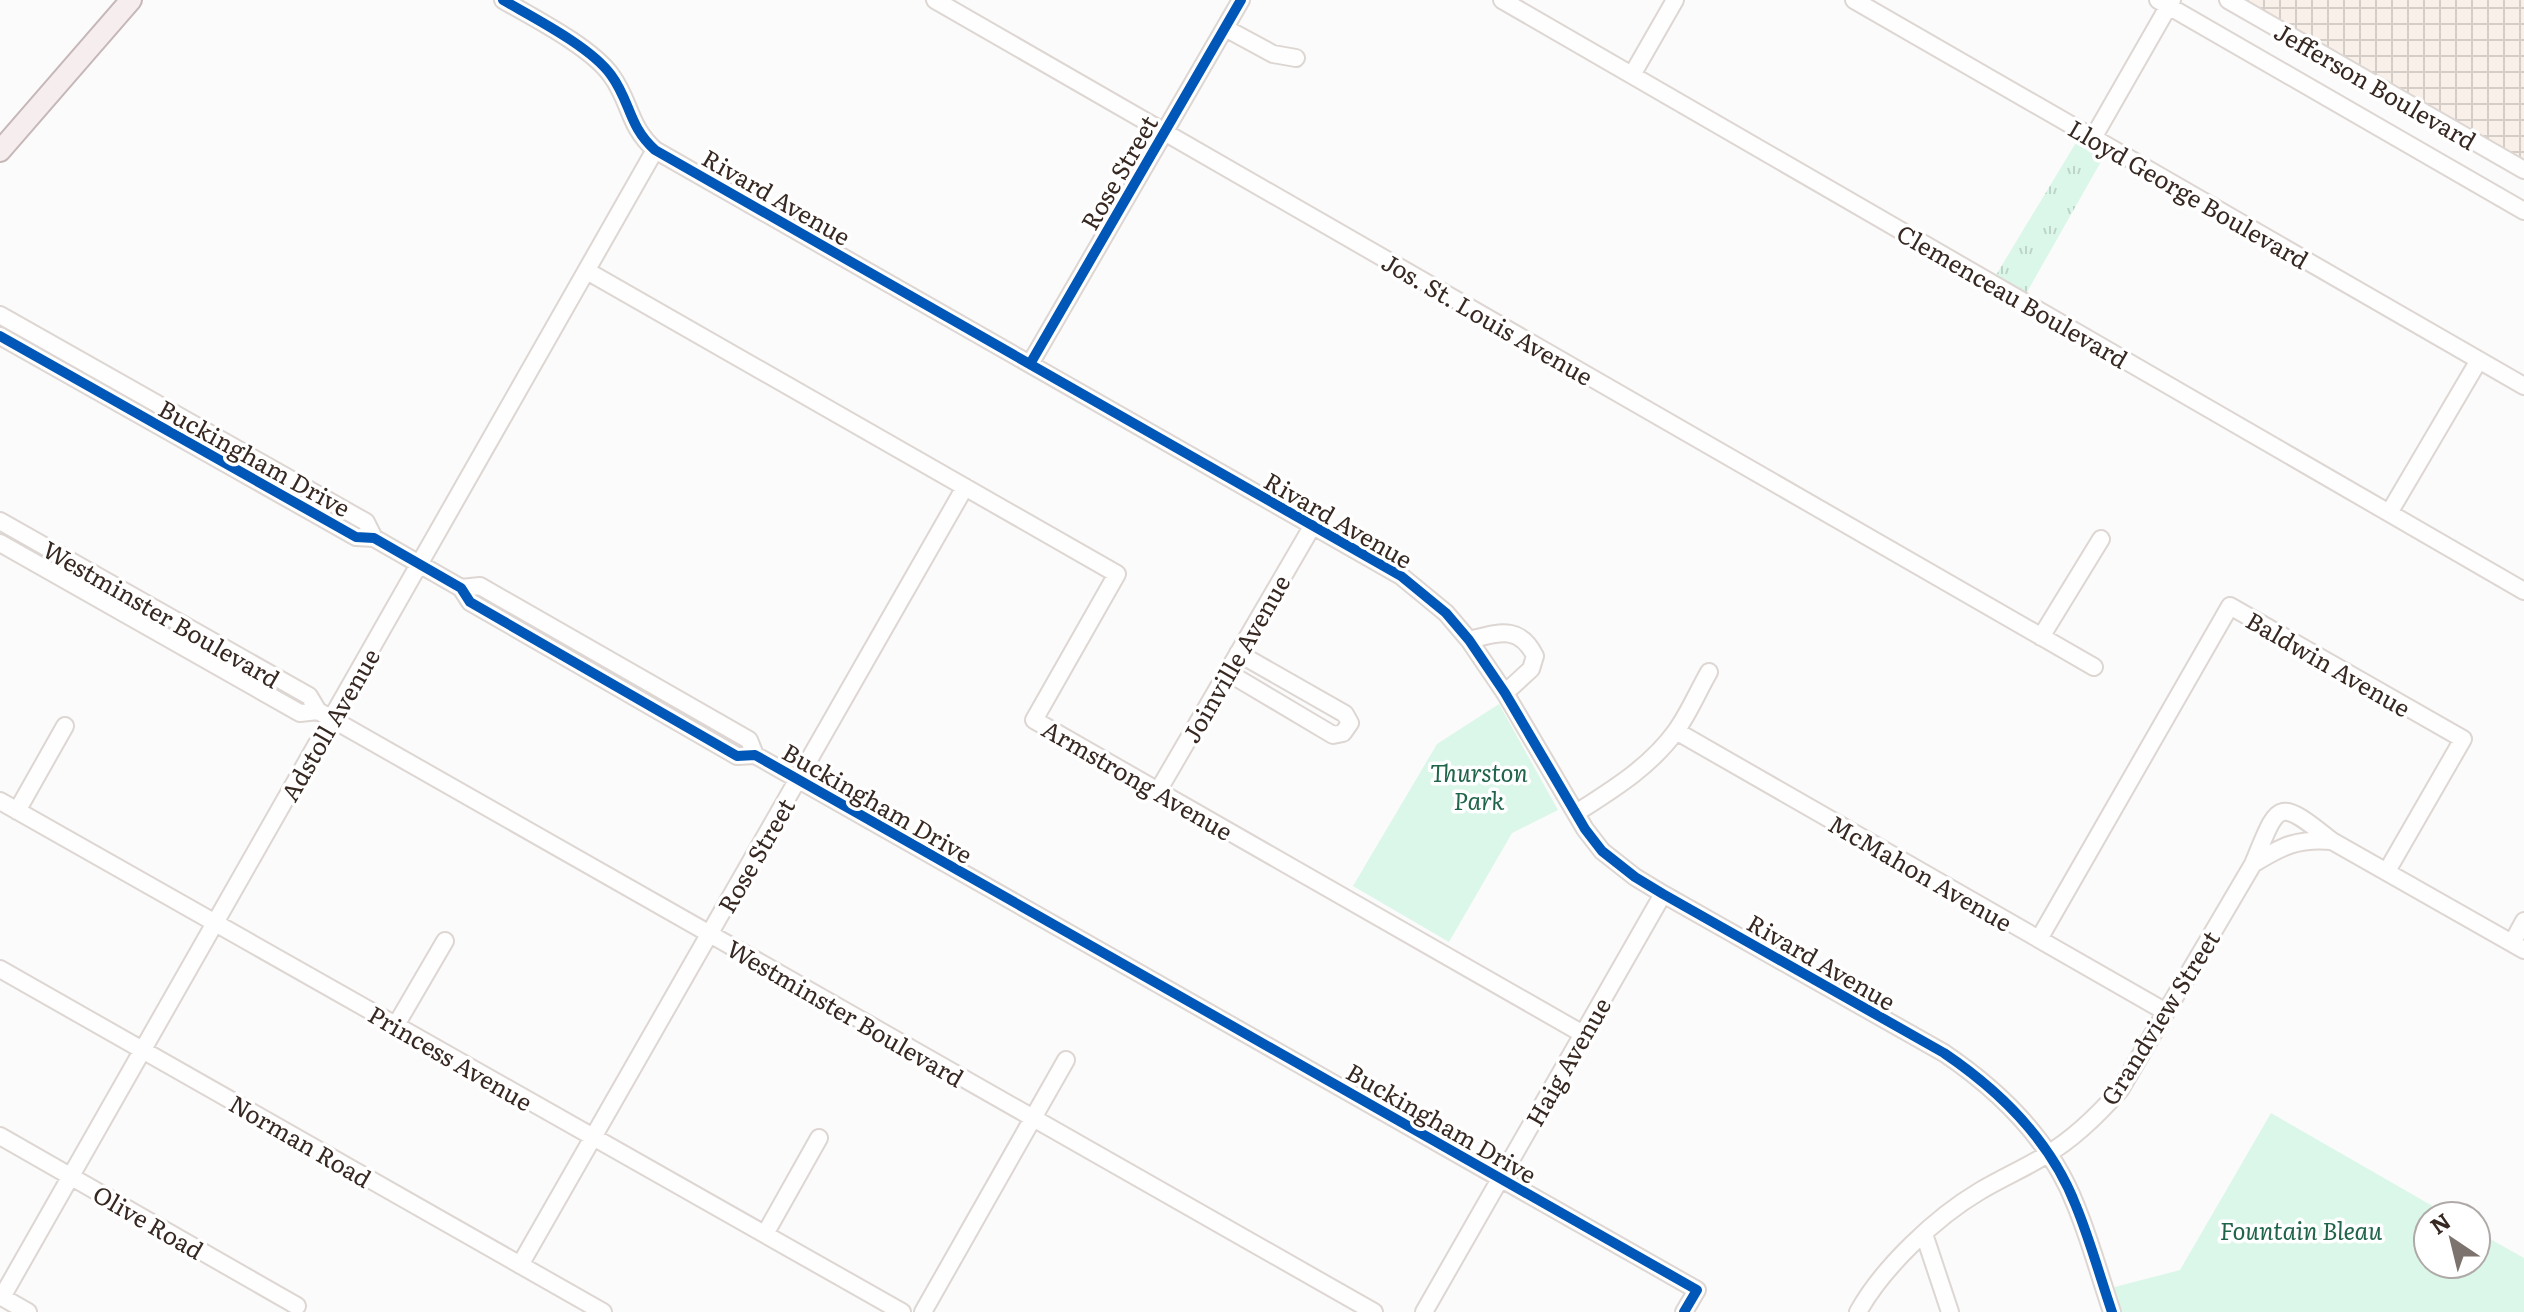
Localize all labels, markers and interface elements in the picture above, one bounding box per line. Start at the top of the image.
street label: Jefferson Boulevard [2269,13,2484,157]
street label: Rose Street [1071,108,1165,236]
street label: Lloyd George Boulevard [2062,110,2316,276]
street label: Rivard Avenue [696,139,858,253]
street label: Clemenceau Boulevard [1891,214,2135,376]
street label: Jos. St. Louis Avenue [1376,243,1600,393]
street label: Buckingham Drive [153,390,357,524]
street label: Rivard Avenue [1258,462,1420,576]
street label: Westminster Boulevard [37,531,287,695]
street label: Joinville Avenue [1173,567,1297,749]
street label: Baldwin Avenue [2240,602,2418,724]
street label: Adstoll Avenue [271,641,387,807]
street label: Armstrong Avenue [1036,710,1240,848]
street label: Buckingham Drive [776,733,980,871]
park label: Thurston Park [1430,754,1528,817]
street label: Rose Street [708,791,802,919]
street label: McMahon Avenue [1823,805,2019,939]
street label: Rivard Avenue [1741,904,1903,1018]
street label: Grandview Street [2091,923,2227,1111]
street label: Westminster Boulevard [721,930,971,1094]
street label: Haig Avenue [1516,990,1618,1132]
street label: Princess Avenue [362,996,540,1118]
street label: Buckingham Drive [1340,1053,1544,1191]
street label: Norman Road [223,1085,379,1195]
street label: Olive Road [87,1175,211,1267]
north arrow [2412,1200,2492,1280]
text: N [2423,1204,2457,1241]
park label: Fountain Bleau [2220,1212,2383,1247]

